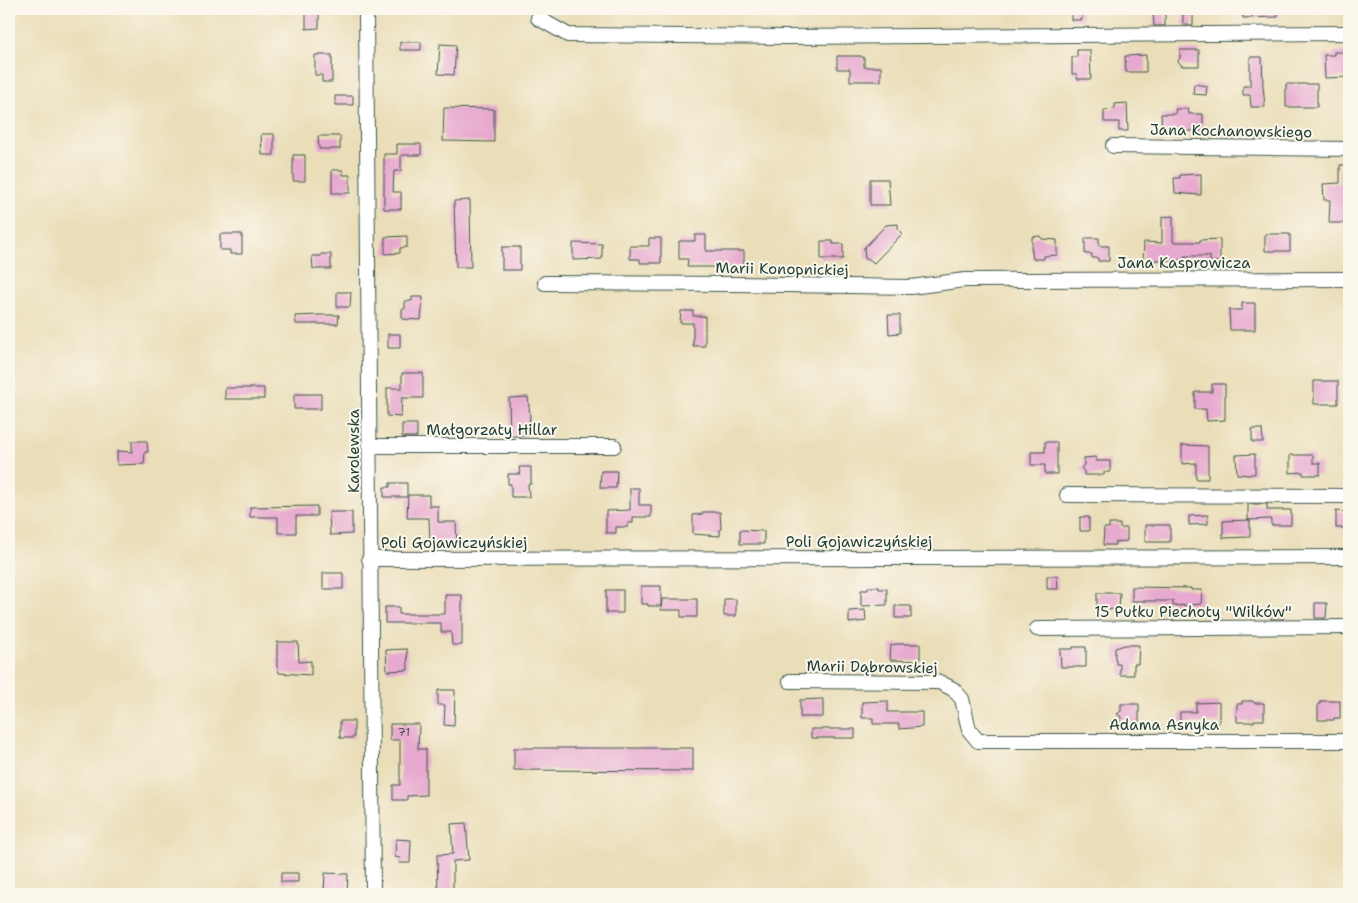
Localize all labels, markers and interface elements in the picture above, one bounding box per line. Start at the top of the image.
street label: Jana Kochanowskiego [1150,120,1312,142]
street label: Jana Kasprowicza [1117,253,1251,273]
street label: Marii Konopnickiej [715,258,849,280]
street label: Karolewska [344,408,364,493]
street label: Małgorzaty Hillar [426,420,558,440]
street label: Poli Gojawiczyńskiej [786,532,932,552]
street label: Poli Gojawiczyńskiej [381,533,527,553]
street label: 15 Pułku Piechoty "Wilków" [1094,602,1292,622]
street label: Marii Dąbrowskiej [806,656,938,678]
street label: Adama Asnyka [1109,715,1220,735]
house number: 71 [398,724,410,740]

